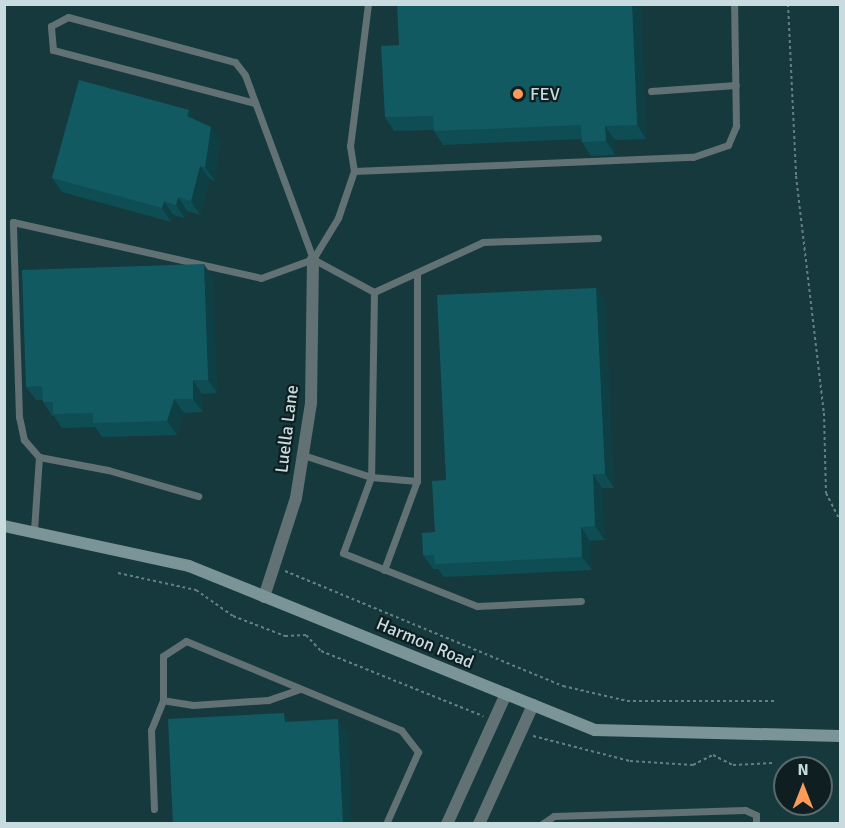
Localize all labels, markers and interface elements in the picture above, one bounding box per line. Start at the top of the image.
place label: FEV [530,83,560,105]
marker: FEV [511,87,525,101]
street label: Luella Lane [271,384,303,474]
street label: Harmon Road [373,613,477,673]
north arrow [773,756,833,816]
text: N [797,760,809,780]

